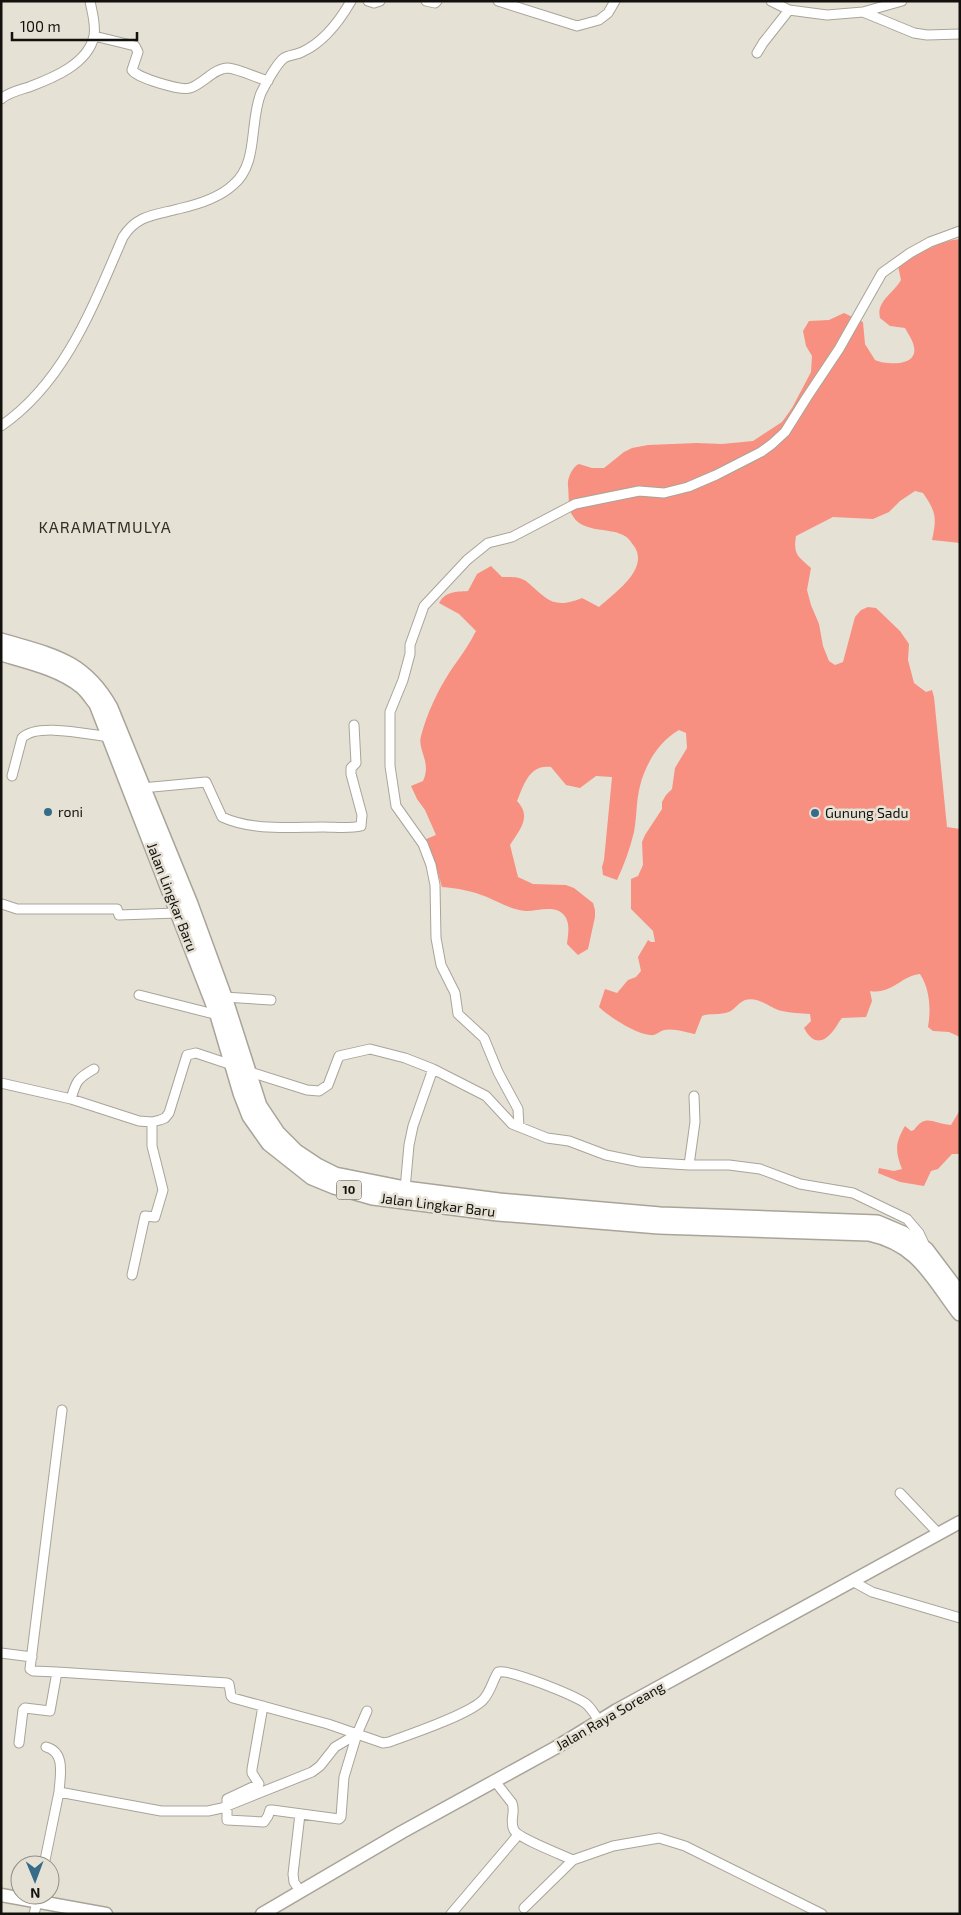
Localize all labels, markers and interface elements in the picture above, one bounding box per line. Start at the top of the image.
scale bar [12,10,138,42]
text: 100 m [20,17,61,35]
district label: KARAMATMULYA [38,517,172,536]
place label: roni [58,803,83,820]
place label: Gunung Sadu [825,804,909,821]
marker: roni [42,806,54,818]
marker: Gunung Sadu [809,807,821,819]
street label: Jalan Lingkar Baru [144,840,201,954]
road number: 10 [336,1180,362,1200]
street label: Jalan Lingkar Baru [380,1189,496,1220]
street label: Jalan Raya Soreang [552,1678,667,1754]
north arrow [10,1855,60,1905]
text: N [30,1885,40,1902]

